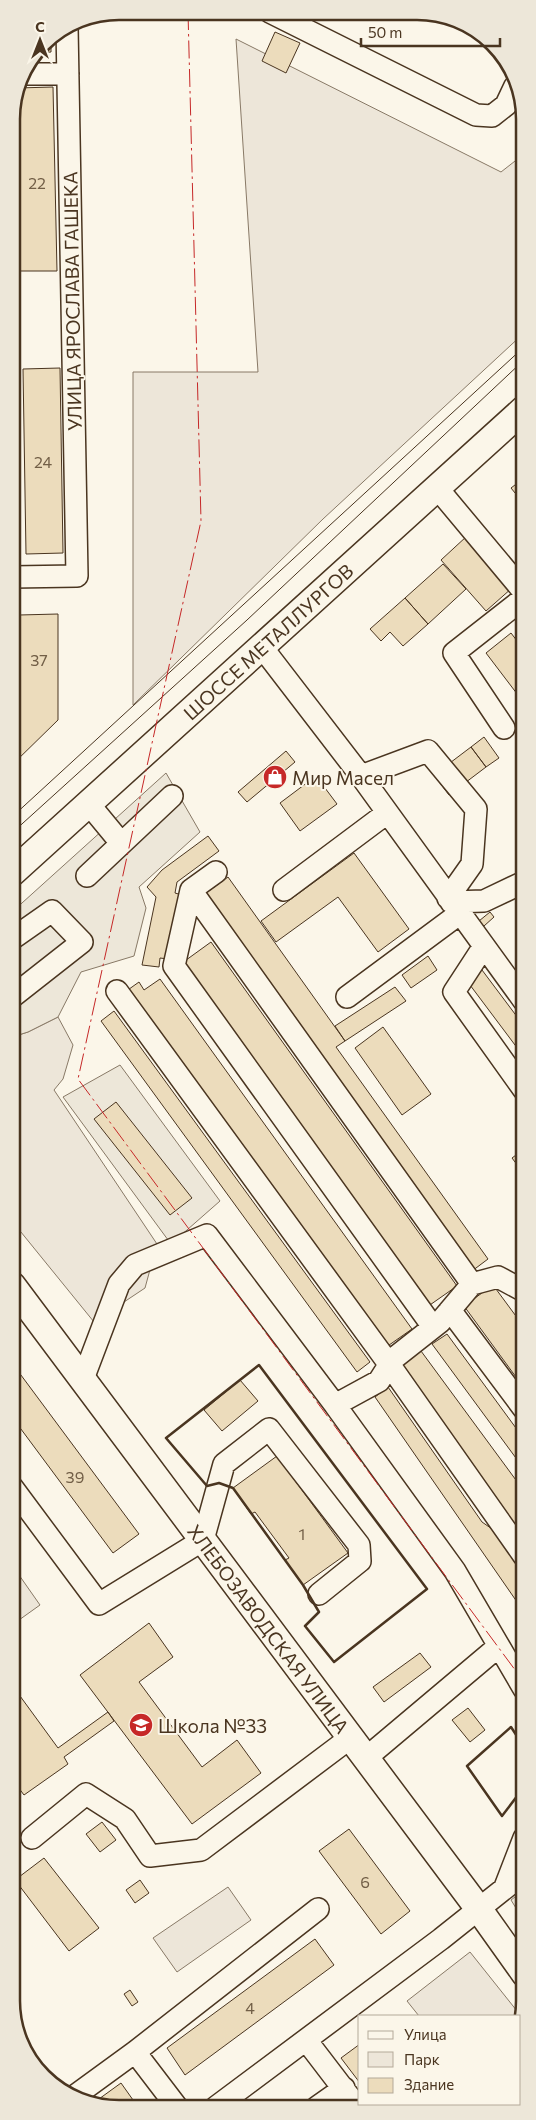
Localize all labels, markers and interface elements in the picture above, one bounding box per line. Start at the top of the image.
north arrow [15,15,65,65]
scale bar [361,15,500,47]
text: С [35,18,45,35]
text: 50 m [368,23,402,41]
street label: УЛИЦА ЯРОСЛАВА ГАШЕКА [58,171,86,431]
house number: 22 [28,173,46,192]
house number: 24 [34,452,52,471]
street label: ШОССЕ МЕТАЛЛУРГОВ [178,559,357,724]
house number: 37 [30,650,48,669]
shop icon: Мир Масел [262,764,288,790]
place label: Мир Масел [292,766,394,789]
house number: 39 [66,1467,84,1486]
street label: ХЛЕБОЗАВОДСКАЯ УЛИЦА [183,1520,355,1737]
house number: 1 [299,1524,305,1543]
school or university icon: Школа №33 [128,1712,154,1738]
place label: Школа №33 [158,1714,267,1737]
house number: 6 [360,1872,370,1891]
house number: 4 [245,1998,255,2017]
legend [358,2015,521,2105]
text: Улица [404,2025,446,2043]
text: Парк [404,2050,440,2068]
text: Здание [404,2075,454,2093]

